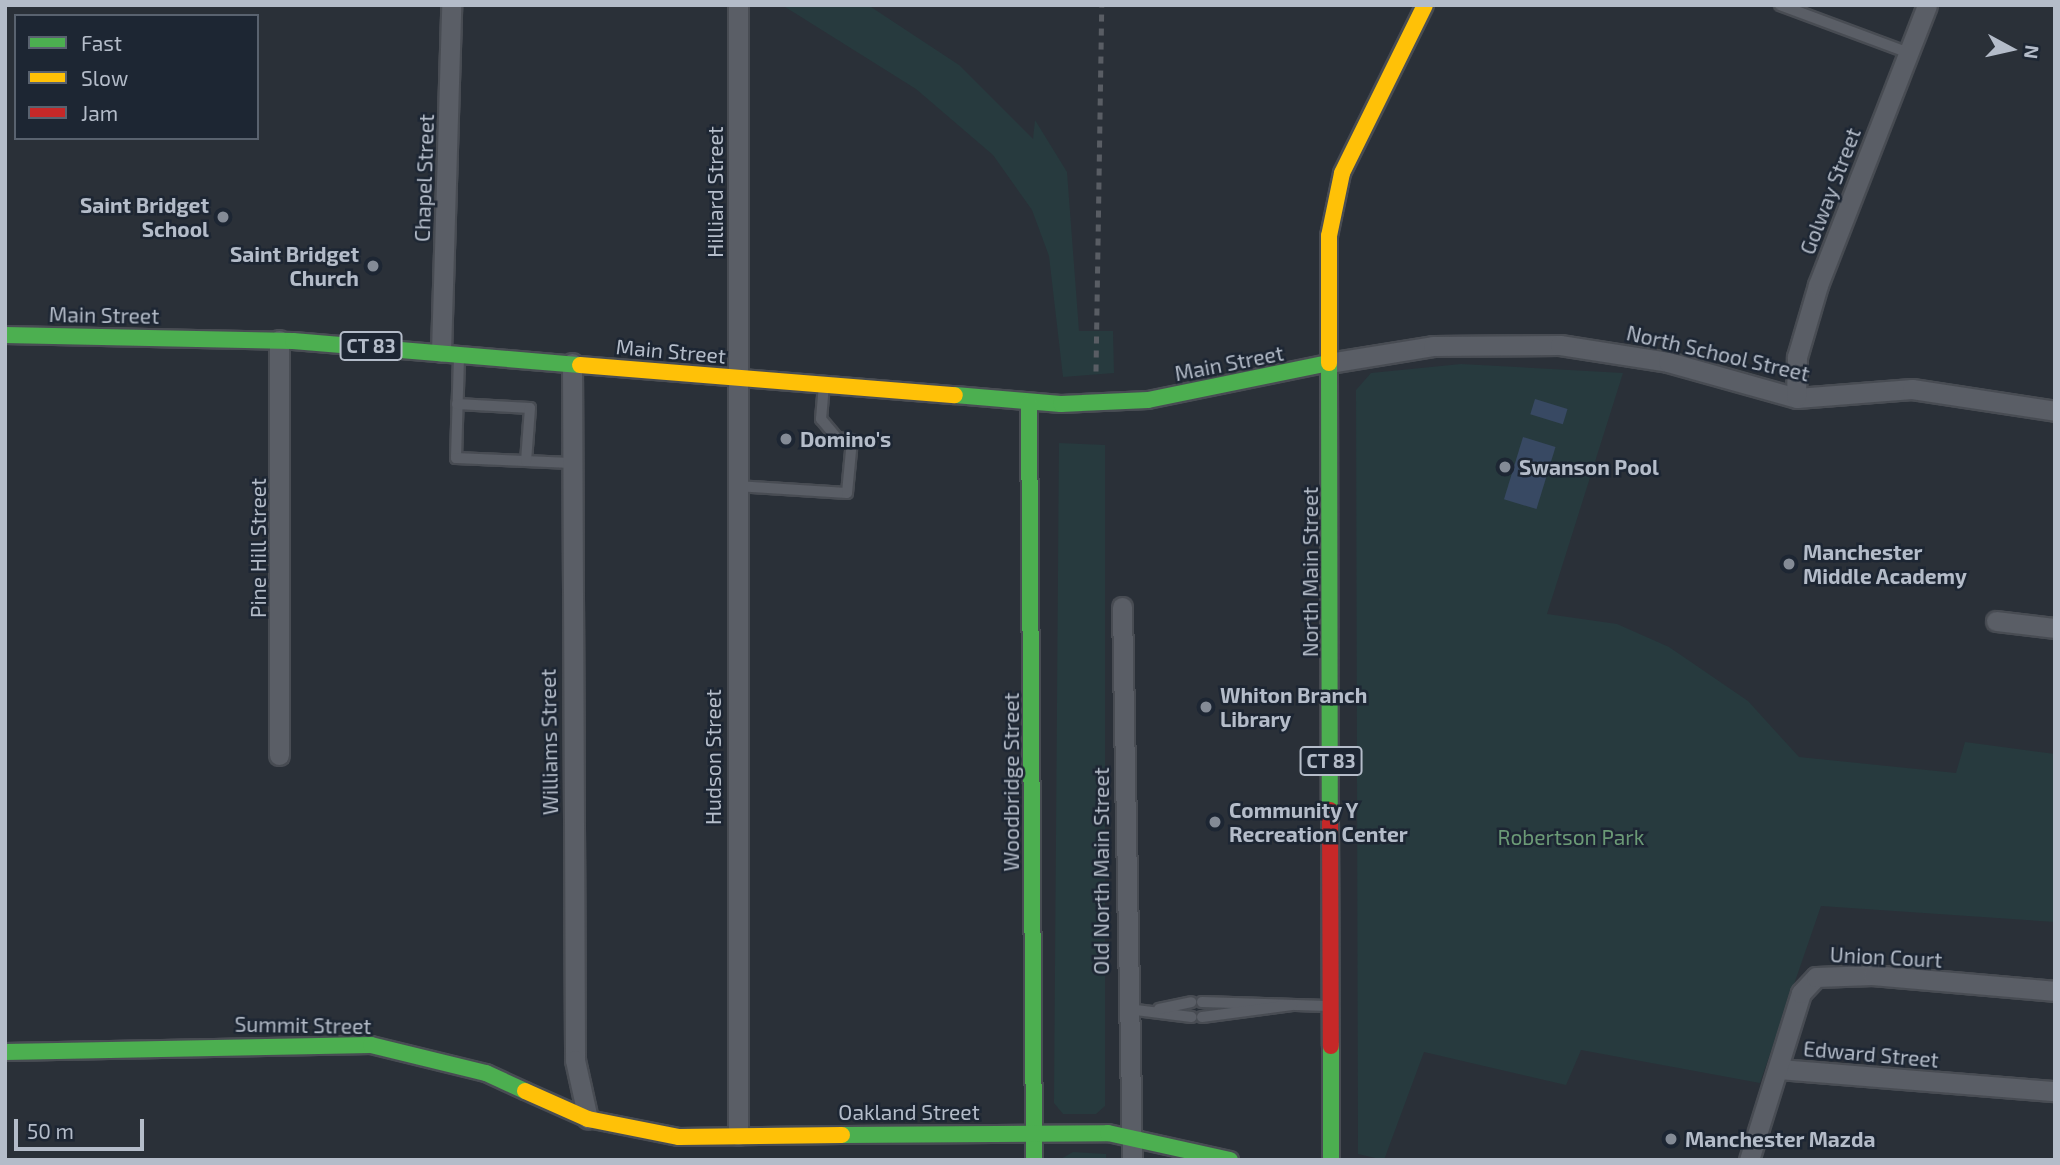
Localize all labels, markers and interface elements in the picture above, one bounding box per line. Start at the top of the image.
legend [14,14,259,140]
north arrow [1976,14,2046,84]
text: Fast [81,30,122,55]
text: N [2020,44,2045,60]
text: Slow [81,65,128,90]
text: Jam [81,100,118,125]
street label: Chapel Street [409,113,439,243]
street label: Golway Street [1794,124,1866,258]
street label: Hilliard Street [702,126,728,258]
place label: Saint Bridget School [80,192,209,242]
marker: Saint Bridget School [215,209,231,225]
place label: Saint Bridget Church [230,241,359,291]
marker: Saint Bridget Church [365,258,381,274]
street label: Main Street [49,301,159,329]
street label: North School Street [1624,320,1812,386]
road number: CT 83 [338,330,404,362]
street label: Main Street [615,334,727,368]
street label: Main Street [1172,340,1286,386]
place label: Domino's [800,426,891,452]
marker: Domino's [778,431,794,447]
place label: Swanson Pool [1519,454,1659,480]
marker: Swanson Pool [1497,459,1513,475]
street label: Pine Hill Street [245,478,271,618]
street label: North Main Street [1297,487,1323,657]
place label: Manchester Middle Academy [1803,539,1967,589]
marker: Manchester Middle Academy [1781,556,1797,572]
street label: Williams Street [535,669,563,815]
place label: Whiton Branch Library [1220,682,1367,732]
street label: Hudson Street [700,689,726,825]
street label: Woodbridge Street [998,692,1024,872]
marker: Whiton Branch Library [1198,699,1214,715]
road number: CT 83 [1298,746,1364,776]
street label: Old North Main Street [1088,767,1114,975]
place label: Community Y Recreation Center [1229,797,1408,847]
marker: Community Y Recreation Center [1207,814,1223,830]
park label: Robertson Park [1498,824,1644,850]
street label: Union Court [1829,941,1943,973]
street label: Summit Street [234,1011,372,1039]
street label: Edward Street [1802,1036,1940,1072]
street label: Oakland Street [838,1099,980,1125]
scale bar [18,1106,147,1150]
text: 50 m [27,1118,74,1143]
place label: Manchester Mazda [1685,1126,1876,1152]
marker: Manchester Mazda [1663,1131,1679,1147]

